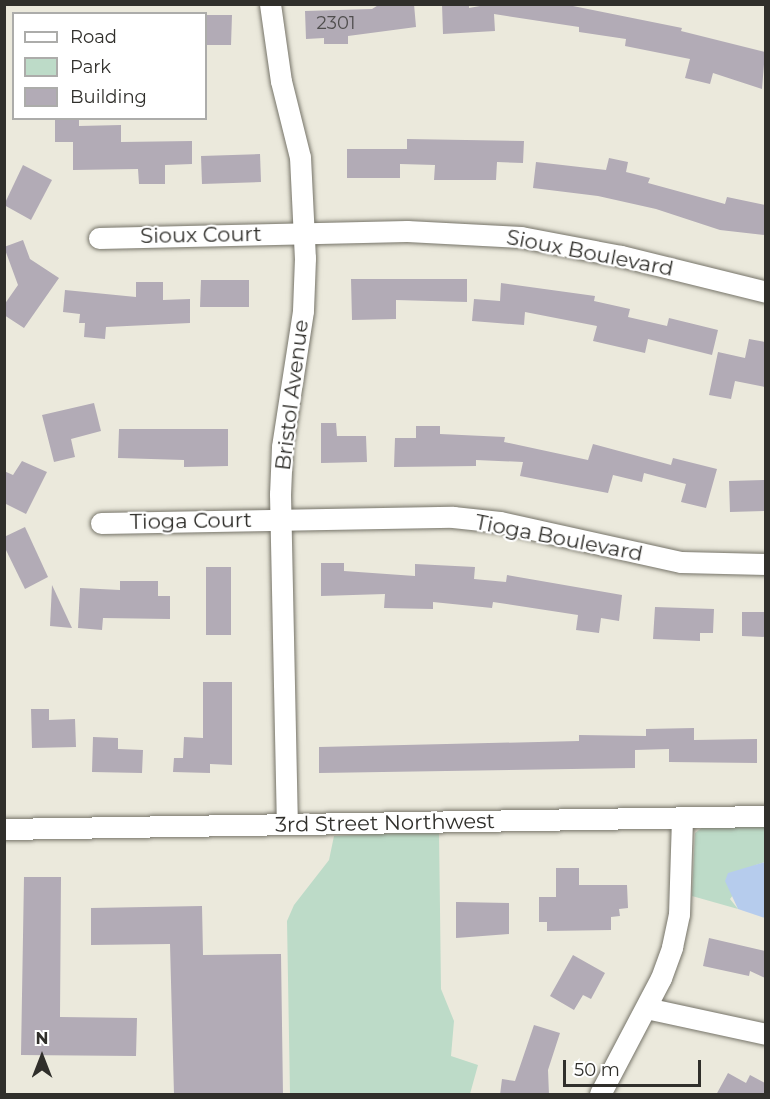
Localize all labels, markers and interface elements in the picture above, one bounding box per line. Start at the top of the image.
legend [12,12,207,120]
house number: 2301 [317,12,355,34]
text: Road [70,26,117,48]
text: Park [70,56,111,78]
text: Building [70,86,147,108]
street label: Sioux Court [140,221,262,249]
street label: Sioux Boulevard [504,224,676,282]
street label: Bristol Avenue [270,318,314,472]
street label: Tioga Court [130,507,252,535]
street label: Tioga Boulevard [473,509,645,567]
street label: 3rd Street Northwest [275,808,495,838]
north arrow [12,1027,72,1087]
text: N [36,1029,48,1048]
scale bar [566,1048,704,1086]
text: 50 m [574,1059,620,1081]

